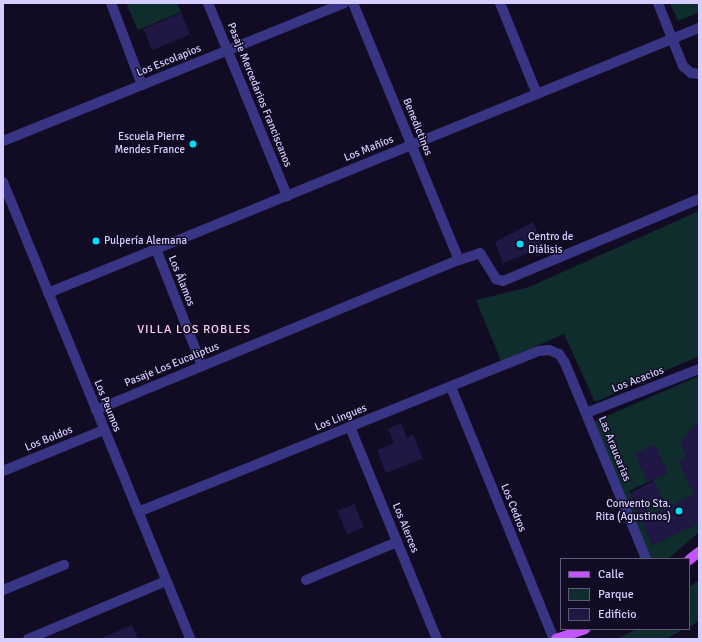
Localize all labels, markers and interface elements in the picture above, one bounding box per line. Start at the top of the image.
street label: Pasaje Mercedarios Franciscanos [224,21,294,169]
street label: Los Escolapios [135,42,203,80]
street label: Benedictinos [399,96,435,158]
place label: Escuela Pierre Mendes France [114,131,185,157]
street label: Los Mañíos [342,133,396,165]
marker: Escuela Pierre Mendes France [188,139,198,149]
place label: Centro de Diálisis [528,231,573,257]
place label: Pulpería Alemana [104,234,187,248]
marker: Pulpería Alemana [91,236,101,246]
marker: Centro de Diálisis [515,239,525,249]
street label: Los Álamos [165,254,197,308]
district label: VILLA LOS ROBLES [137,323,251,337]
street label: Pasaje Los Eucaliptus [123,340,221,390]
street label: Los Acacios [610,364,666,396]
street label: Los Peumos [91,378,123,434]
street label: Los Lingues [313,402,369,434]
street label: Las Araucarias [595,415,633,483]
street label: Los Boldos [23,423,75,455]
street label: Los Cedros [497,482,529,534]
place label: Convento Sta. Rita (Agustinos) [596,498,671,524]
street label: Los Alerces [389,501,421,555]
marker: Convento Sta. Rita (Agustinos) [674,506,684,516]
legend [560,558,690,630]
text: Calle [598,567,624,582]
text: Parque [598,587,634,602]
text: Edificio [598,607,636,622]

